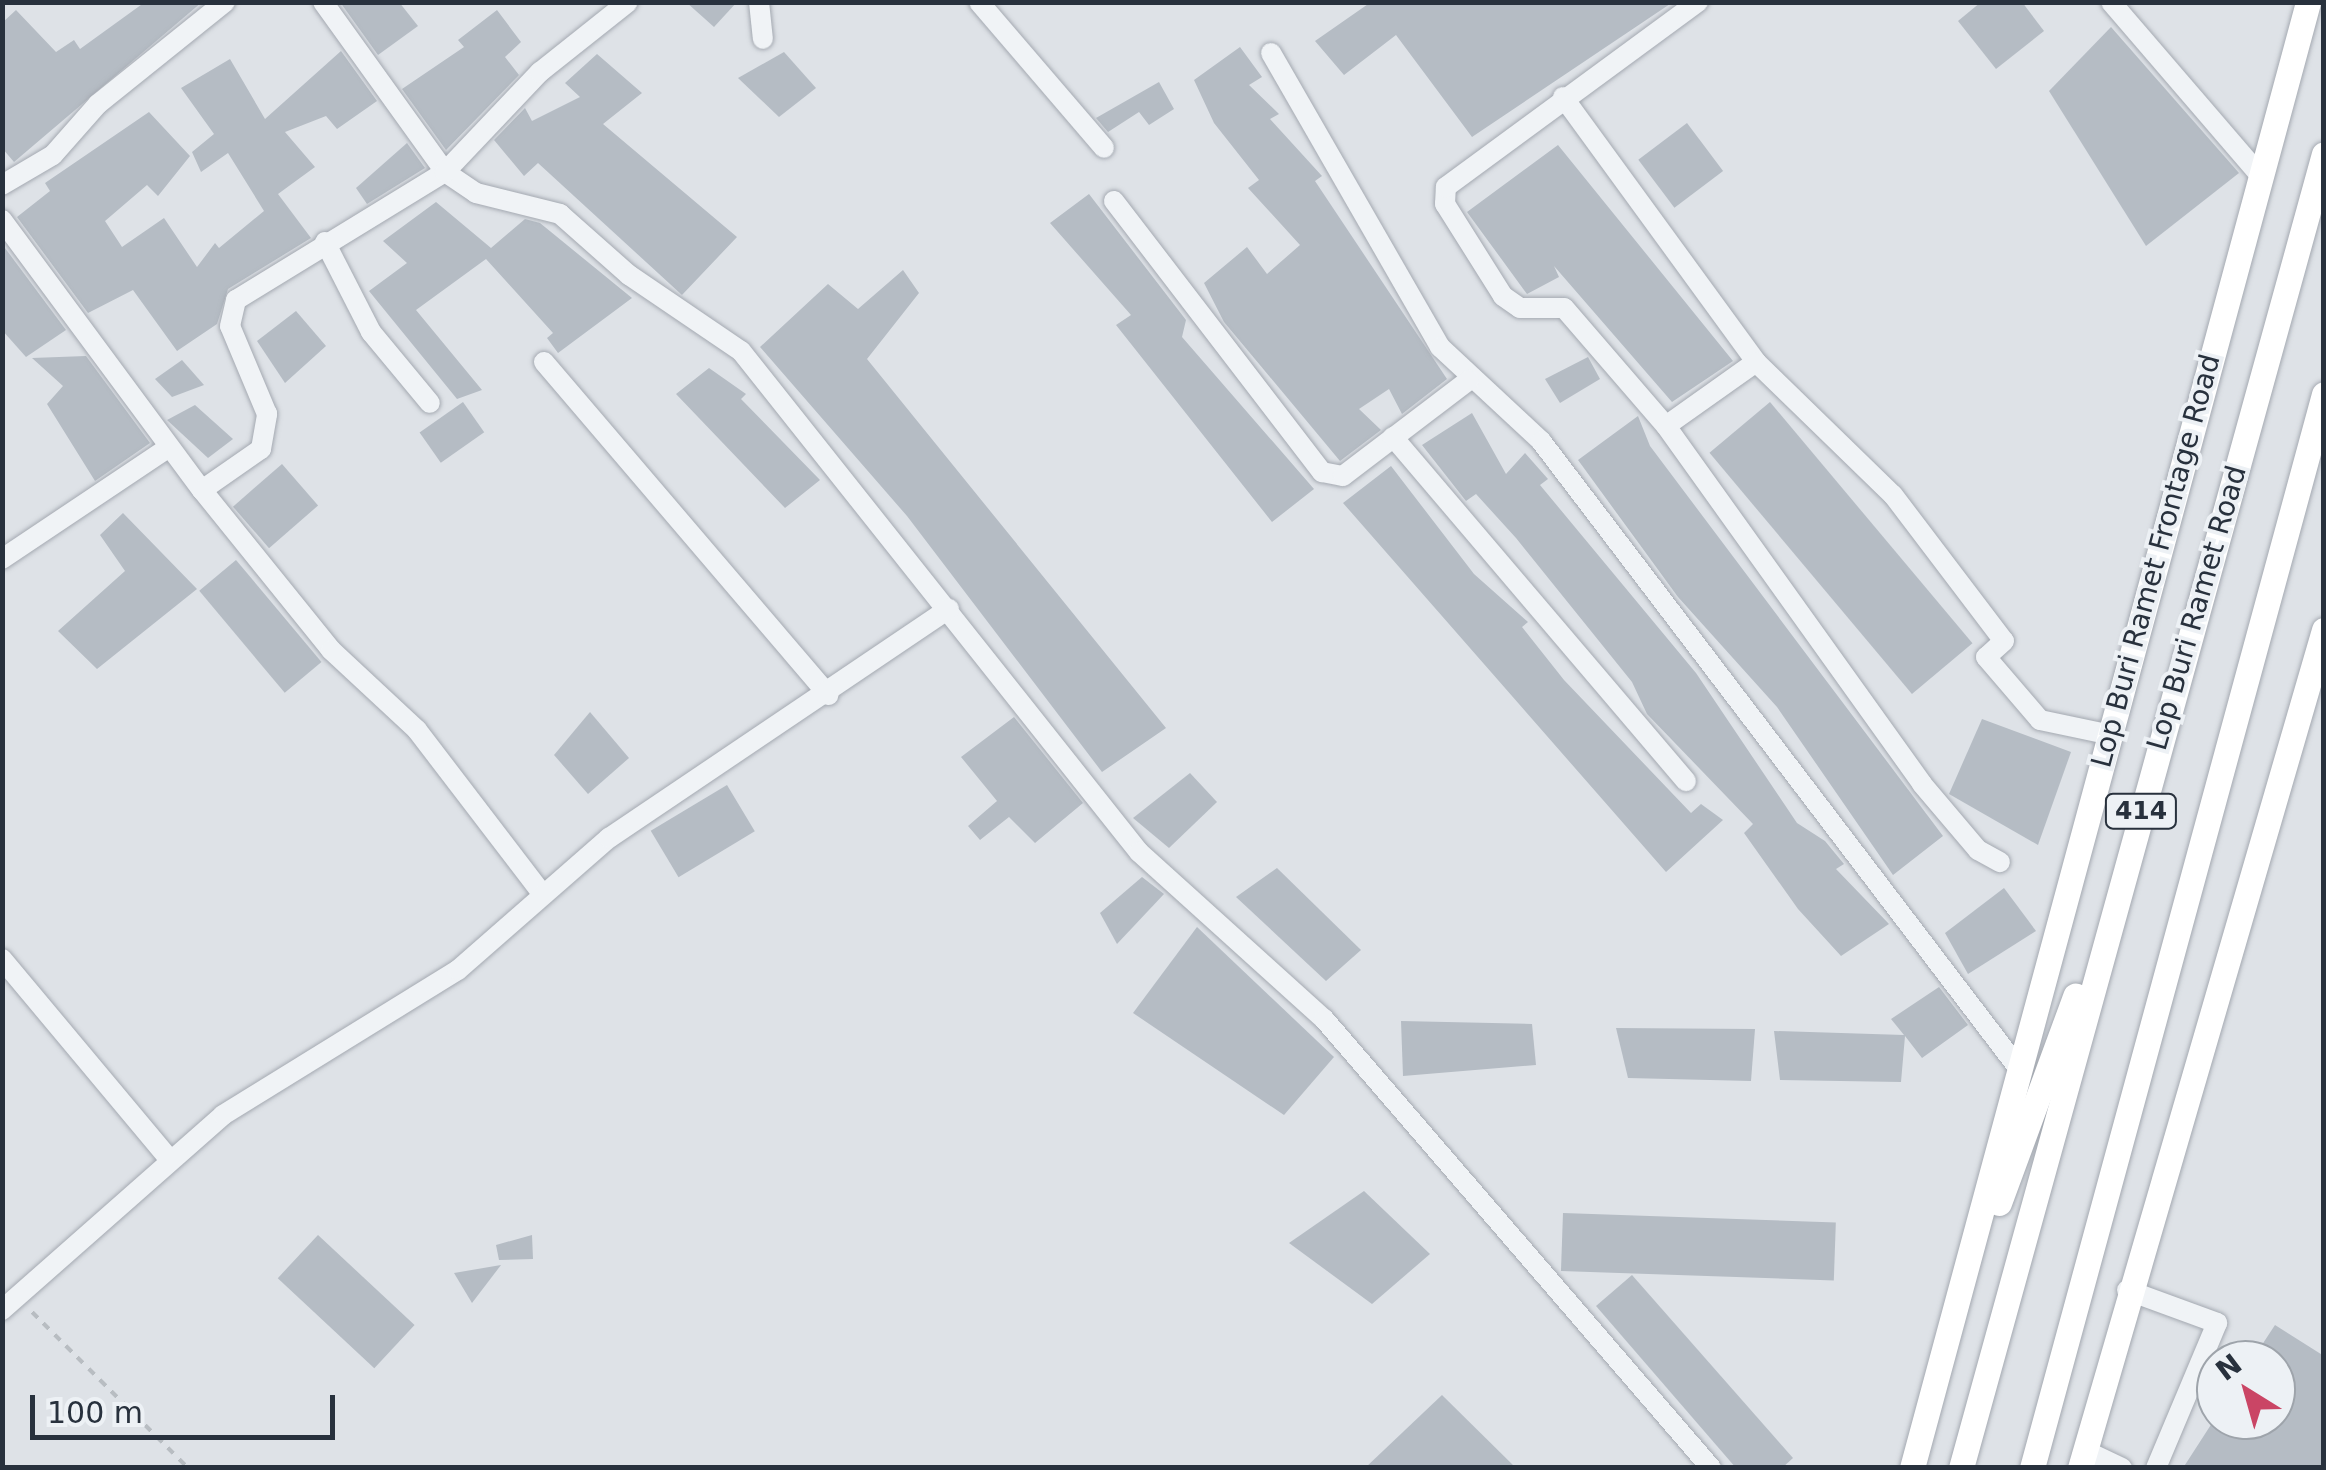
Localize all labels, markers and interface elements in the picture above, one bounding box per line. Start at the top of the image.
street label: Lop Buri Ramet Frontage Road [2085,351,2227,771]
street label: Lop Buri Ramet Road [2140,462,2254,754]
road number: 414 [2104,791,2178,831]
north arrow [2196,1340,2296,1440]
text: N [2210,1347,2248,1387]
scale bar [35,1375,340,1437]
text: 100 m [47,1395,143,1430]

